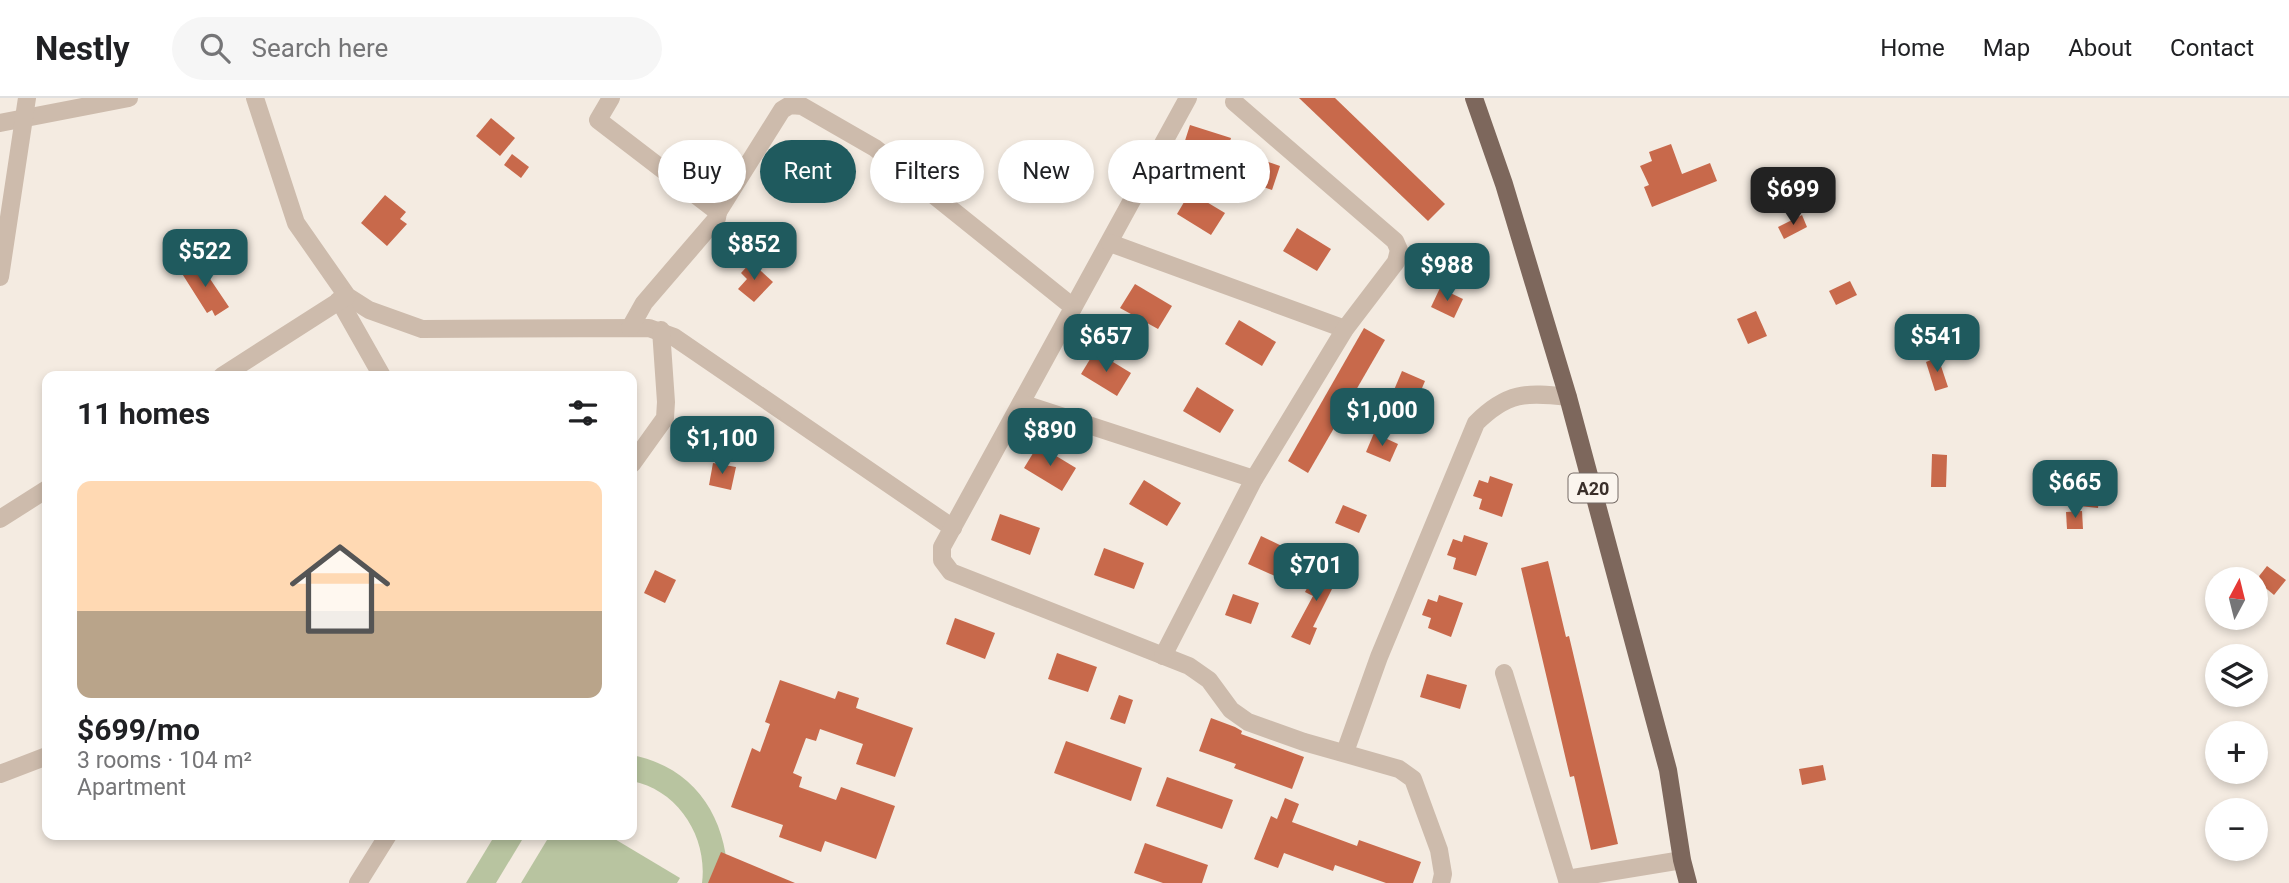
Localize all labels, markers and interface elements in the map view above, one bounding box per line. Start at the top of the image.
search box [172,17,662,80]
text: Nestly [35,29,130,68]
icon: search [196,29,234,67]
text: Search here [252,33,388,63]
text: Home [1880,34,1945,62]
text: Map [1983,34,2030,62]
text: About [2068,34,2132,62]
text: Contact [2170,34,2254,62]
chip: Buy [658,140,746,203]
chip: Rent [760,140,856,203]
chip: Filters [870,140,984,203]
chip: New [998,140,1094,203]
chip: Apartment [1108,140,1270,203]
pin: $699 [1752,167,1834,227]
text: $699 [1767,176,1819,203]
pin: $852 [713,222,795,282]
pin: $522 [164,230,246,289]
text: $852 [728,231,780,258]
text: $522 [179,238,231,265]
pin: $988 [1406,244,1488,303]
text: $988 [1421,252,1473,279]
pin: $657 [1065,314,1147,374]
pin: $541 [1896,314,1978,374]
text: $657 [1080,323,1132,350]
text: $541 [1911,323,1963,350]
pin: $1,000 [1325,388,1439,448]
icon: filters [564,394,602,432]
text: 11 homes [77,396,210,431]
text: $1,000 [1346,397,1418,424]
pin: $890 [1009,408,1091,468]
pin: $1,100 [665,416,779,476]
text: $890 [1024,417,1076,444]
text: $1,100 [686,425,758,452]
pin: $665 [2034,460,2116,520]
text: $665 [2049,469,2101,496]
road number: A20 [1568,474,1618,502]
icon: home [277,526,403,652]
pin: $701 [1275,544,1357,603]
text: $701 [1290,552,1342,579]
north arrow [2205,567,2268,630]
map controls [2205,567,2268,861]
button: layers [2205,644,2268,707]
text: $699/mo [77,712,200,747]
button: + [2205,721,2268,784]
text: 3 rooms · 104 m² [77,747,252,774]
text: Apartment [77,774,186,801]
button: − [2205,798,2268,861]

